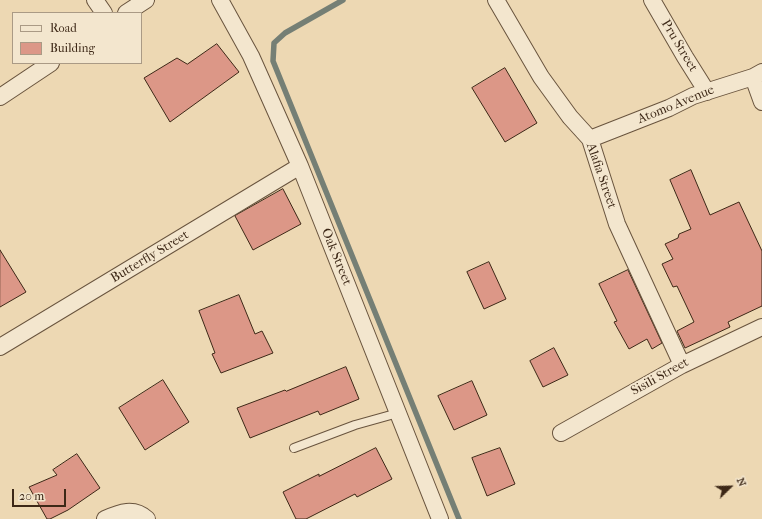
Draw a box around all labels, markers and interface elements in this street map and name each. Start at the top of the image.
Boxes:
legend [12,12,142,64]
street label: Pru Street [657,17,701,75]
text: Road [50,21,77,35]
text: Building [50,41,95,55]
street label: Atomo Avenue [635,82,717,128]
street label: Alafia Street [582,141,620,211]
street label: Oak Street [318,226,354,288]
street label: Butterfly Street [108,228,192,286]
street label: Sisili Street [628,355,692,399]
north arrow [710,467,750,507]
text: N [734,476,749,488]
scale bar [14,481,68,507]
text: 20 m [19,489,44,503]

